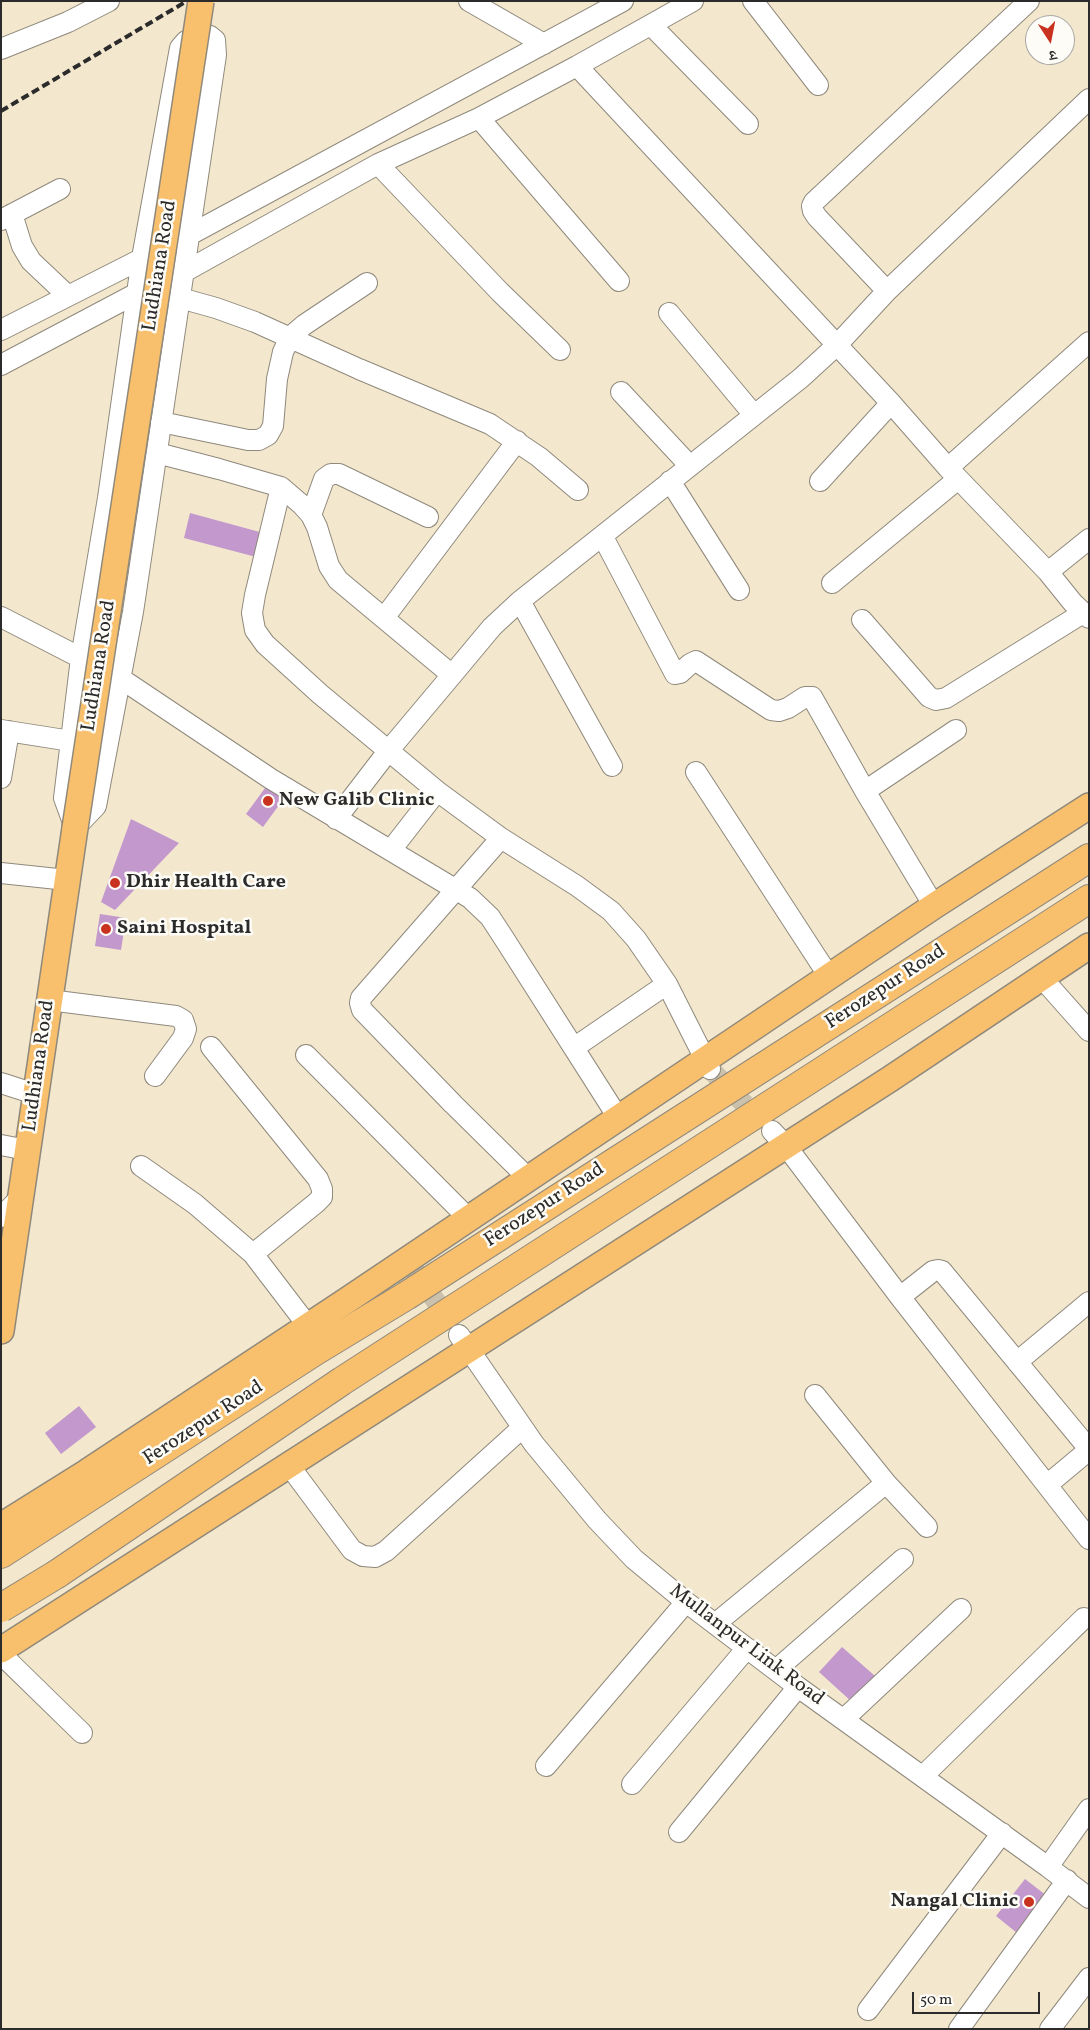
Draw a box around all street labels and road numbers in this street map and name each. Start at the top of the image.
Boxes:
street label: Ludhiana Road [139,199,183,333]
street label: Ludhiana Road [78,599,122,733]
street label: Ferozepur Road [821,940,951,1036]
street label: Ludhiana Road [19,999,61,1133]
street label: Ferozepur Road [480,1158,610,1254]
street label: Ferozepur Road [139,1376,269,1472]
street label: Mullanpur Link Road [664,1580,828,1712]

